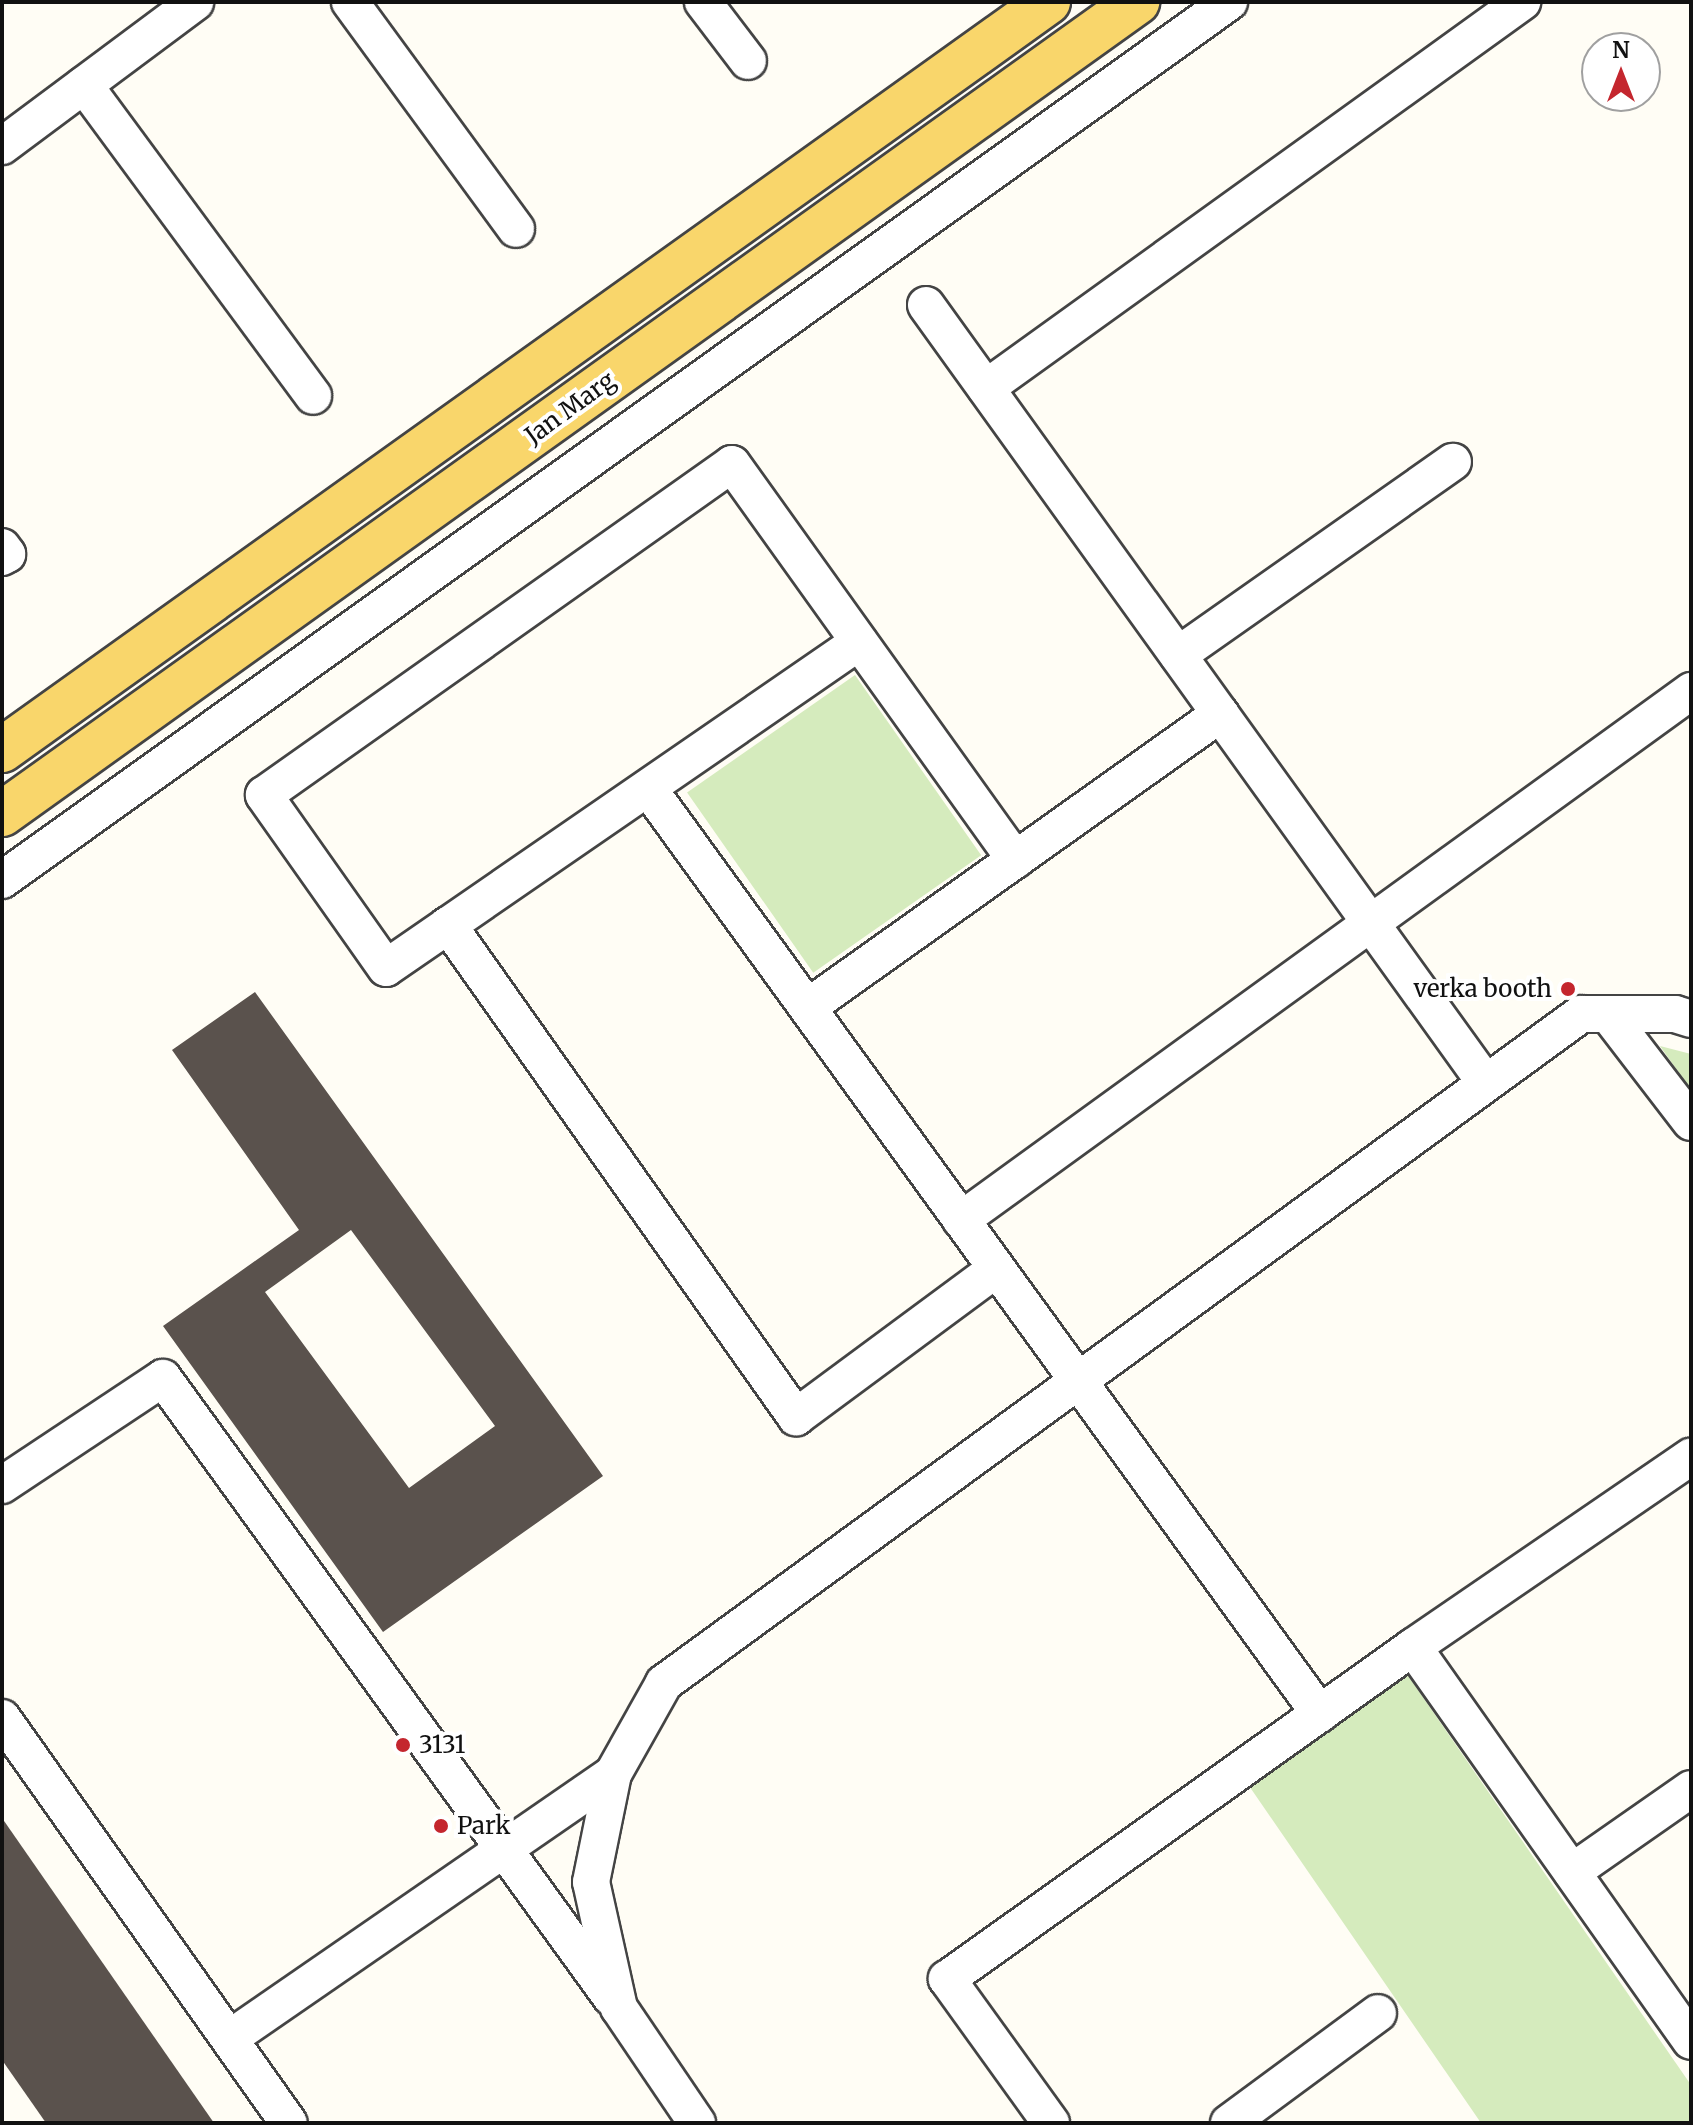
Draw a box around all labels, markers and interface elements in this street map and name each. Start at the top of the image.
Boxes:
north arrow [1581,32,1661,112]
text: N [1612,36,1630,64]
street label: Jan Marg [519,366,621,450]
place label: verka booth [1413,975,1552,1003]
marker: verka booth [1559,980,1577,998]
place label: 3131 [419,1731,465,1759]
marker: 3131 [394,1736,412,1754]
place label: Park [457,1812,510,1840]
marker: Park [432,1817,450,1835]

